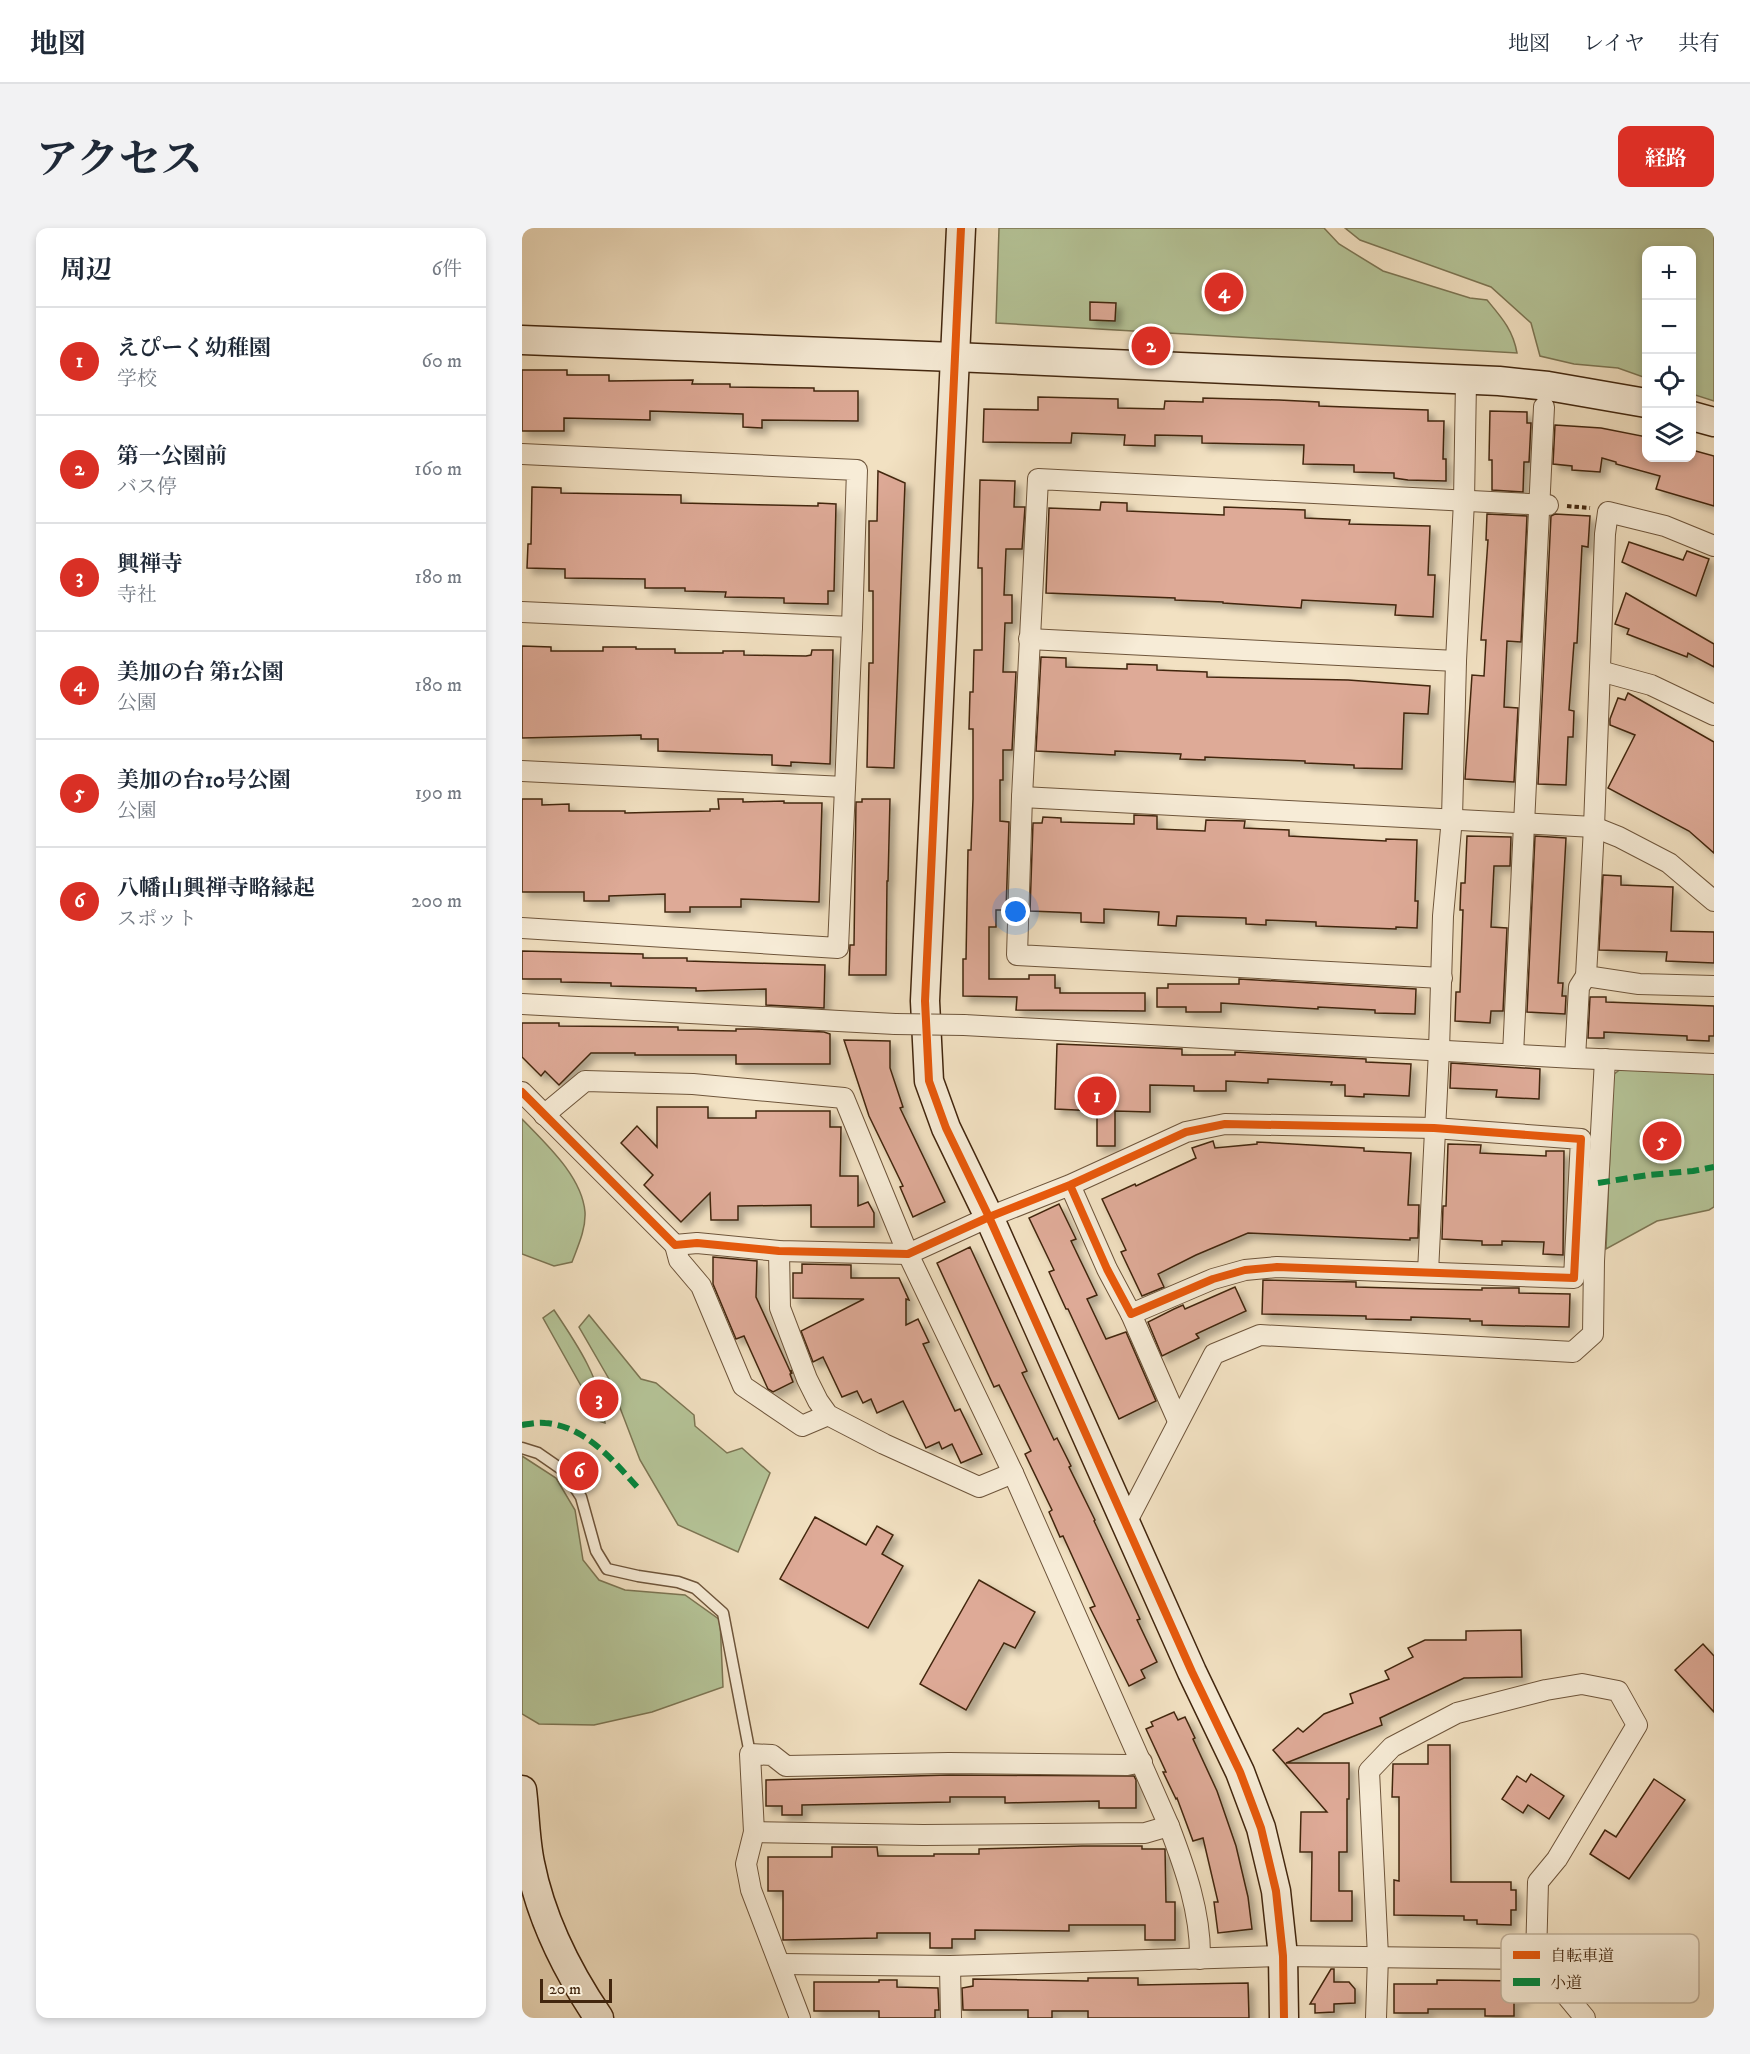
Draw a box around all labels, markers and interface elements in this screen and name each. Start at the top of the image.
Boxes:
text: 地図 [30,27,86,62]
text: 地図 [1508,31,1550,57]
text: レイヤ [1583,31,1645,57]
text: 共有 [1678,31,1720,57]
button: 経路 [1618,126,1714,187]
text: アクセス [36,135,203,187]
map controls [1642,246,1696,462]
button: + [1642,246,1696,300]
text: 周辺 [60,254,112,287]
text: 6件 [432,257,462,282]
pin: 4 [1204,270,1244,314]
button: − [1642,300,1696,354]
pin: 2 [1132,324,1170,368]
text: えぴーく幼稚園 [117,335,271,362]
text: 1 [76,349,83,374]
text: 60 m [422,349,462,374]
button: locate [1642,354,1696,408]
text: 学校 [117,367,157,392]
button: layers [1642,408,1696,462]
text: 第一公園前 [117,443,227,470]
text: 2 [75,457,84,482]
text: 160 m [414,457,462,482]
text: バス停 [117,475,177,500]
text: 興禅寺 [117,551,183,578]
text: 3 [76,565,83,590]
text: 180 m [415,565,462,590]
text: 寺社 [117,583,157,608]
text: 美加の台 第1公園 [117,659,284,686]
text: 4 [74,673,85,698]
text: 180 m [415,673,462,698]
text: 公園 [117,691,157,716]
text: 美加の台10号公園 [117,767,291,794]
text: 5 [75,781,84,806]
text: 190 m [415,781,462,806]
text: 公園 [117,799,157,824]
text: 八幡山興禅寺略縁起 [117,875,315,902]
text: 6 [74,889,85,914]
text: 200 m [411,889,462,914]
your location [1001,897,1030,926]
text: スポット [117,907,197,932]
pin: 1 [1078,1074,1116,1118]
pin: 5 [1642,1118,1682,1164]
pin: 3 [580,1376,619,1422]
pin: 6 [560,1448,598,1494]
legend [1501,1934,1699,2003]
text: 自転車道 [1550,1946,1614,1966]
text: 小道 [1550,1973,1582,1993]
scale bar [540,1976,612,2004]
text: 20 m [549,1979,581,1999]

